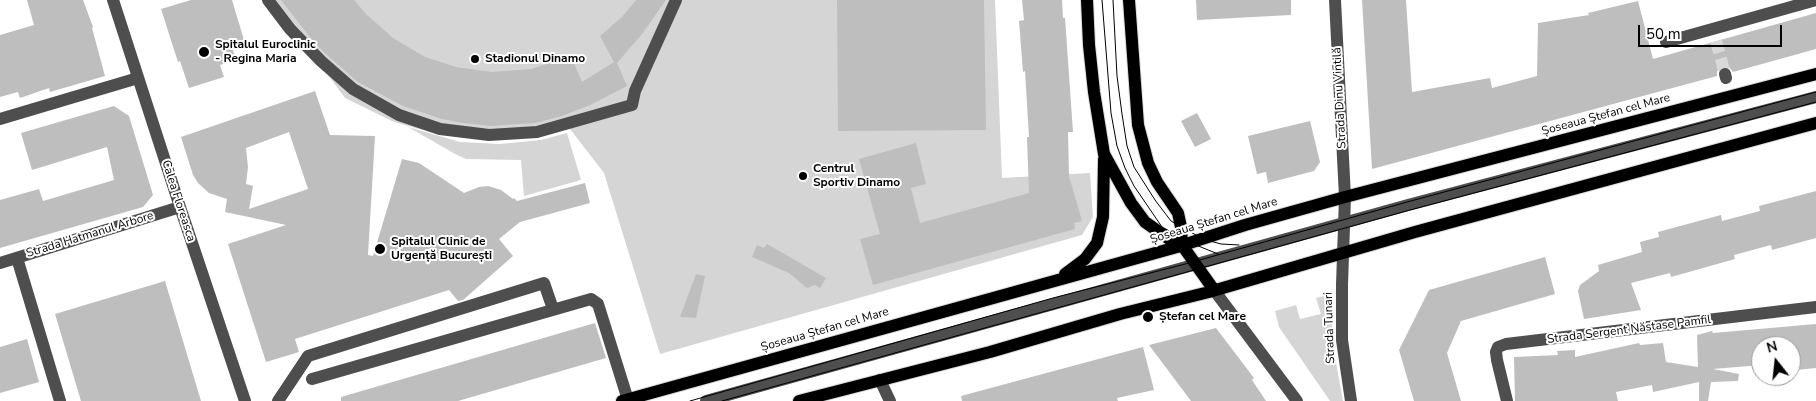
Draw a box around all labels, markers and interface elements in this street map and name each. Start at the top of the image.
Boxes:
scale bar [1641,15,1785,47]
text: 50 m [1646,24,1681,44]
place label: Spitalul Euroclinic - Regina Maria [215,38,316,66]
marker: Spitalul Euroclinic - Regina Maria [197,45,211,59]
street label: Strada Dinu Vintilă [1330,47,1350,149]
place label: Stadionul Dinamo [485,52,585,66]
marker: Stadionul Dinamo [469,53,481,65]
street label: Șoseaua Ștefan cel Mare [1540,91,1672,139]
street label: Calea Floreasca [158,158,198,244]
place label: Centrul Sportiv Dinamo [813,162,900,190]
marker: Centrul Sportiv Dinamo [797,170,809,182]
street label: Șoseaua Ștefan cel Mare [1149,195,1279,247]
street label: Strada Hatmanul Arbore [25,209,155,261]
place label: Spitalul Clinic de Urgență București [391,235,492,263]
marker: Spitalul Clinic de Urgență București [373,242,387,256]
street label: Strada Tunari [1322,292,1338,364]
street label: Șoseaua Ștefan cel Mare [759,305,891,355]
marker: Ștefan cel Mare [1141,310,1155,324]
place label: Ștefan cel Mare [1159,310,1246,324]
street label: Strada Sergent Năstase Pamfil [1546,313,1712,347]
north arrow [1751,336,1801,386]
text: N [1764,336,1780,358]

